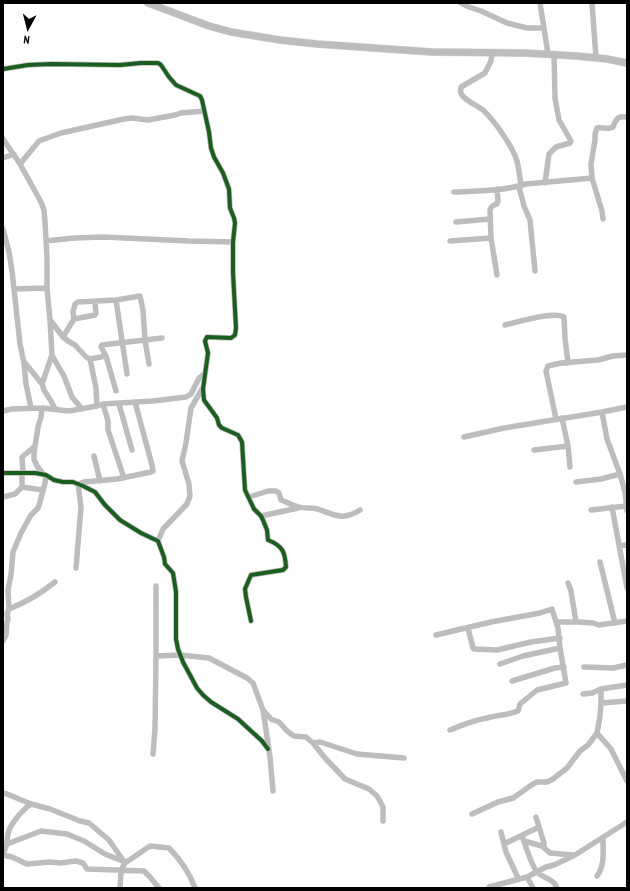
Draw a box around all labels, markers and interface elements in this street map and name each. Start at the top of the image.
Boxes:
north arrow [8,8,48,48]
text: N [23,33,30,47]

